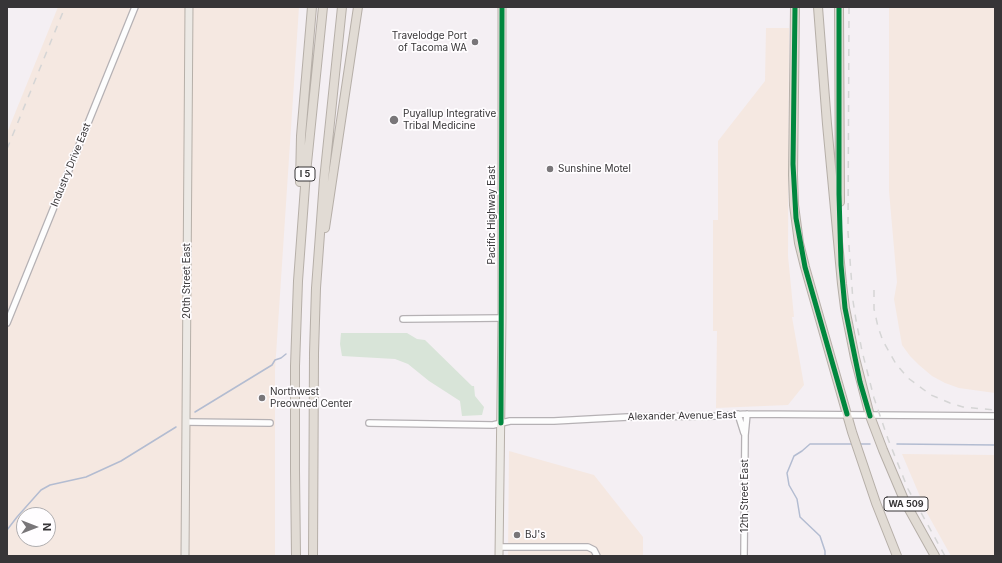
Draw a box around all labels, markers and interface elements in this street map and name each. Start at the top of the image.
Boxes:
place label: Travelodge Port of Tacoma WA [392,30,467,54]
marker: Travelodge Port of Tacoma WA [470,37,480,47]
place label: Puyallup Integrative Tribal Medicine [403,108,496,132]
marker: Puyallup Integrative Tribal Medicine [388,114,400,126]
street label: Industry Drive East [49,121,93,209]
place label: Sunshine Motel [558,163,631,175]
marker: Sunshine Motel [545,164,555,174]
street label: Pacific Highway East [486,166,498,264]
road number: I 5 [295,167,315,181]
street label: 20th Street East [181,243,193,319]
place label: Northwest Preowned Center [270,386,352,410]
marker: Northwest Preowned Center [257,393,267,403]
street label: Alexander Avenue East [628,409,736,423]
street label: 12th Street East [739,459,751,533]
road number: WA 509 [884,497,928,511]
north arrow [16,507,56,547]
text: N [40,523,54,531]
place label: BJ's [525,529,546,541]
marker: BJ's [512,530,522,540]

